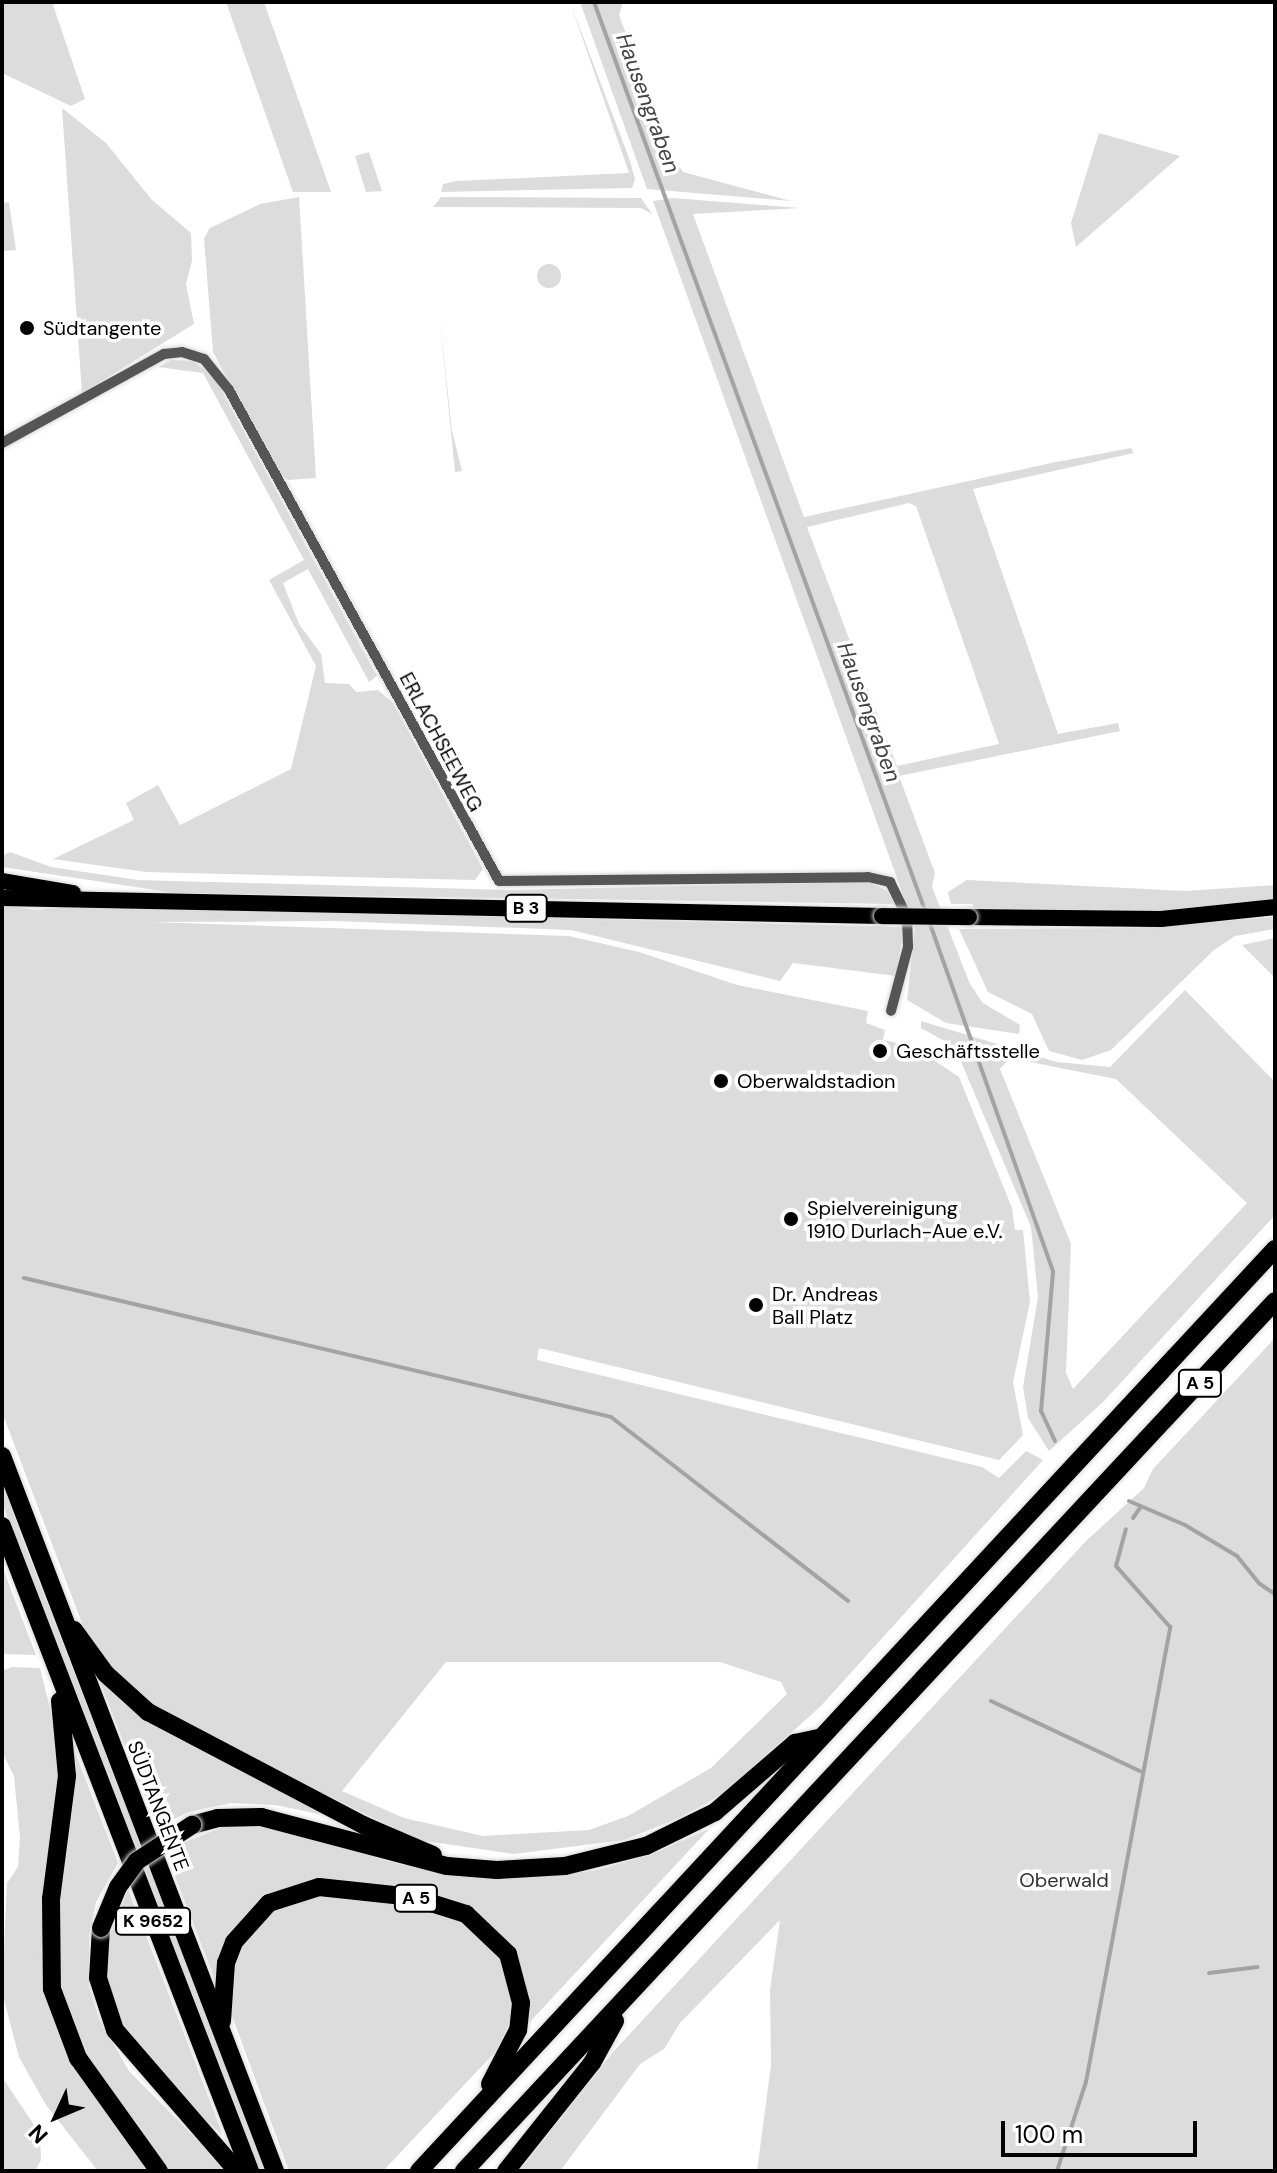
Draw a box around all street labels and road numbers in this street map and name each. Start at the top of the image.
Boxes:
street label: ERLACHSEEWEG [394,668,488,816]
road number: B 3 [504,894,548,922]
road number: A 5 [1176,1369,1224,1397]
street label: SÜDTANGENTE [122,1738,194,1874]
road number: A 5 [392,1884,440,1912]
road number: K 9652 [115,1907,191,1935]

